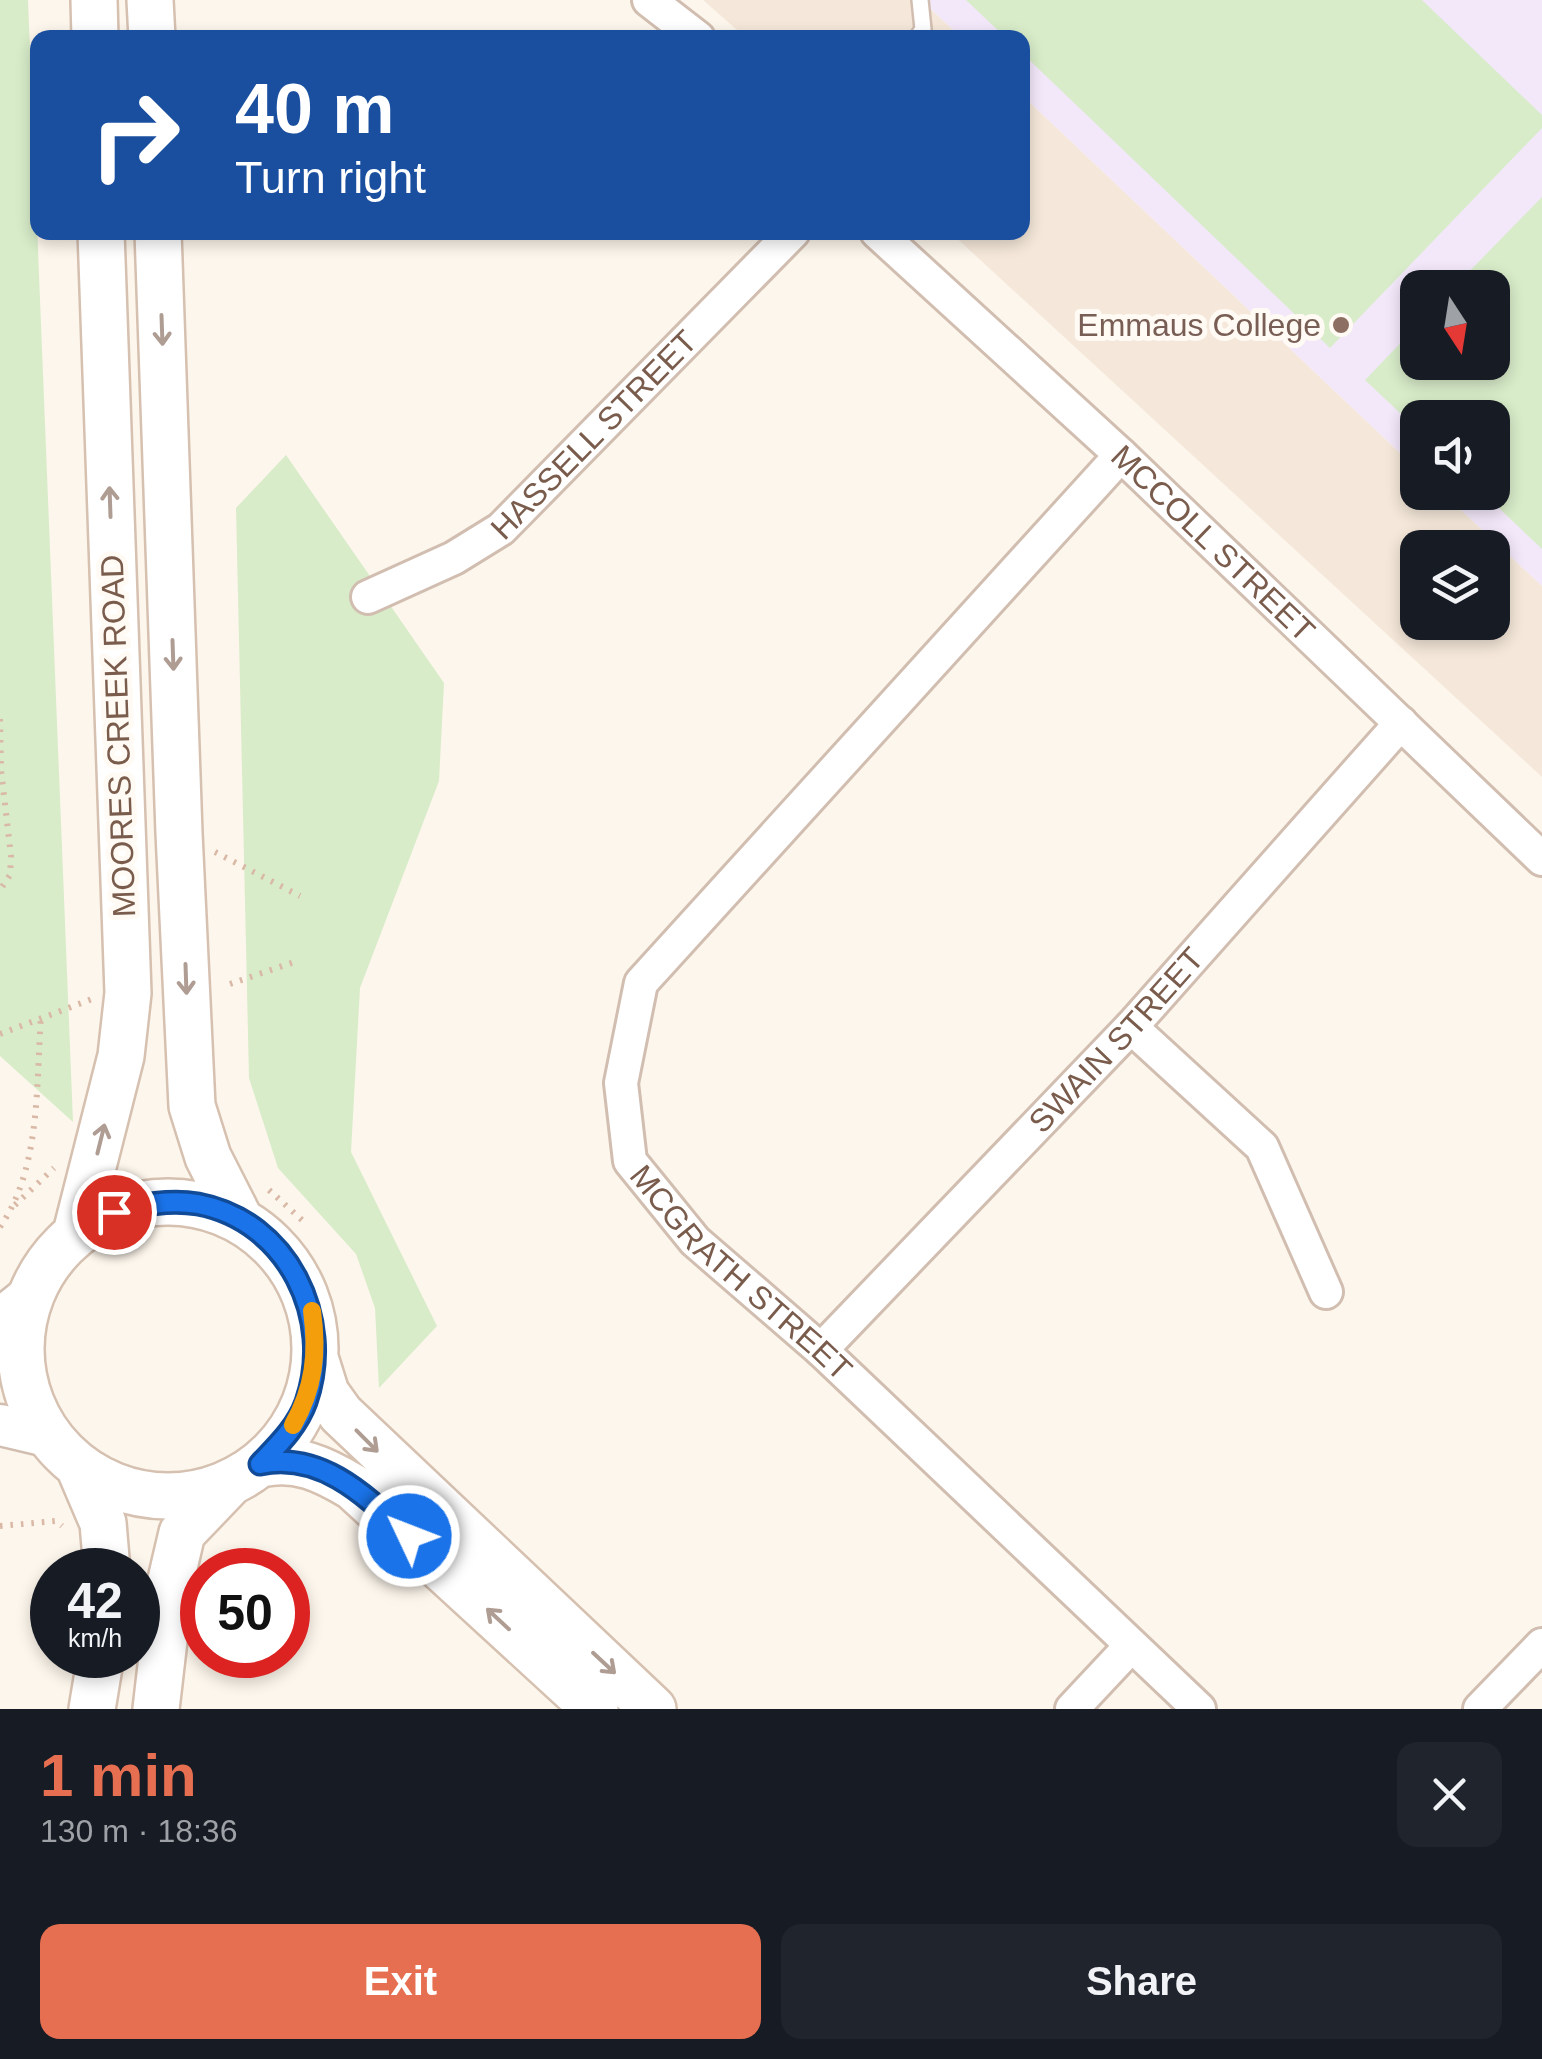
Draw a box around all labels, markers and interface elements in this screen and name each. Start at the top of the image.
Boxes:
icon: right [70,70,200,200]
text: 40 m [235,70,395,148]
text: Turn right [235,152,426,203]
north arrow [1400,270,1510,380]
map controls [1400,270,1510,640]
place label: Emmaus College [1077,307,1321,343]
one-way arrow [152,313,171,345]
marker: Emmaus College [1330,314,1352,336]
street label: HASSELL STREET [483,323,704,546]
button: sound [1400,400,1510,510]
street label: MCCOLL STREET [1104,438,1322,649]
one-way arrow [101,487,120,519]
button: layers [1400,530,1510,640]
street label: MOORES CREEK ROAD [94,554,142,918]
one-way arrow [164,638,183,670]
street label: SWAIN STREET [1022,940,1211,1140]
one-way arrow [177,963,196,995]
one-way arrow [92,1124,111,1155]
street label: MCGRATH STREET [623,1158,859,1388]
pin [72,1170,157,1255]
icon: arrive [87,1185,142,1240]
one-way arrow [355,1429,379,1453]
position arrow [357,1484,461,1588]
speed limit sign: 50 [180,1548,310,1678]
text: 42 [67,1573,123,1629]
one-way arrow [486,1608,511,1631]
text: km/h [68,1624,122,1652]
one-way arrow [591,1652,616,1675]
text: 1 min [40,1742,197,1809]
button: close [1397,1742,1502,1847]
text: 130 m · 18:36 [40,1813,237,1849]
button: Exit [40,1924,761,2039]
button: Share [781,1924,1502,2039]

